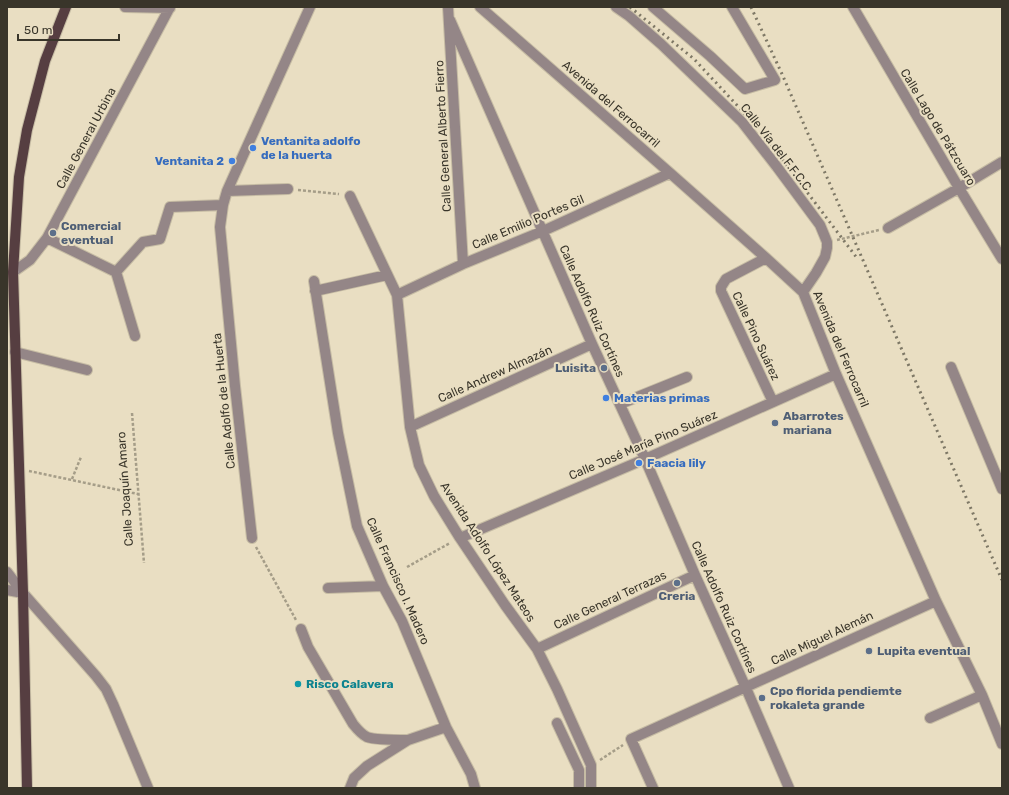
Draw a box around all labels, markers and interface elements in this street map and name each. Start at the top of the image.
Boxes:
scale bar [18,16,119,42]
text: 50 m [24,23,52,37]
street label: Avenida del Ferrocarril [559,58,663,150]
street label: Calle General Alberto Fierro [432,60,454,212]
street label: Calle Lago de Pátzcuaro [898,66,979,188]
street label: Calle General Urbina [53,85,119,191]
street label: Calle Vía del F.F.C.C [738,101,814,193]
place label: Ventanita adolfo de la huerta [261,134,361,162]
marker: Ventanita adolfo de la huerta [248,143,258,153]
place label: Ventanita 2 [155,154,224,168]
marker: Ventanita 2 [227,156,237,166]
street label: Calle Emilio Portes Gil [470,192,586,252]
place label: Comercial eventual [61,219,121,247]
marker: Comercial eventual [48,228,58,238]
street label: Calle Adolfo Ruiz Cortínes [556,243,628,379]
street label: Calle Pino Suárez [729,289,783,383]
street label: Avenida del Ferrocarril [810,289,872,409]
street label: Calle Adolfo de la Huerta [210,332,238,470]
street label: Calle Andrew Almazán [436,342,554,406]
place label: Luisita [555,361,596,375]
marker: Luisita [599,363,609,373]
place label: Materias primas [614,391,710,405]
marker: Materias primas [601,393,611,403]
street label: Calle José María Pino Suárez [567,407,719,483]
place label: Abarrotes mariana [783,409,844,437]
marker: Abarrotes mariana [770,418,780,428]
street label: Calle Joaquín Amaro [114,431,136,547]
place label: Faacia lily [647,456,706,470]
marker: Faacia lily [634,458,644,468]
street label: Avenida Adolfo López Mateos [438,480,538,624]
street label: Calle Francisco I. Madero [364,515,432,647]
street label: Calle Adolfo Ruiz Cortínes [688,539,760,675]
street label: Calle General Terrazas [551,568,669,632]
marker: Creria [672,578,682,588]
place label: Creria [659,589,695,603]
street label: Calle Miguel Alemán [769,608,875,668]
place label: Lupita eventual [877,644,970,658]
marker: Lupita eventual [864,646,874,656]
place label: Risco Calavera [306,677,394,691]
marker: Risco Calavera [293,679,303,689]
place label: Cpo florida pendiemte rokaleta grande [770,684,902,712]
marker: Cpo florida pendiemte rokaleta grande [757,693,767,703]

